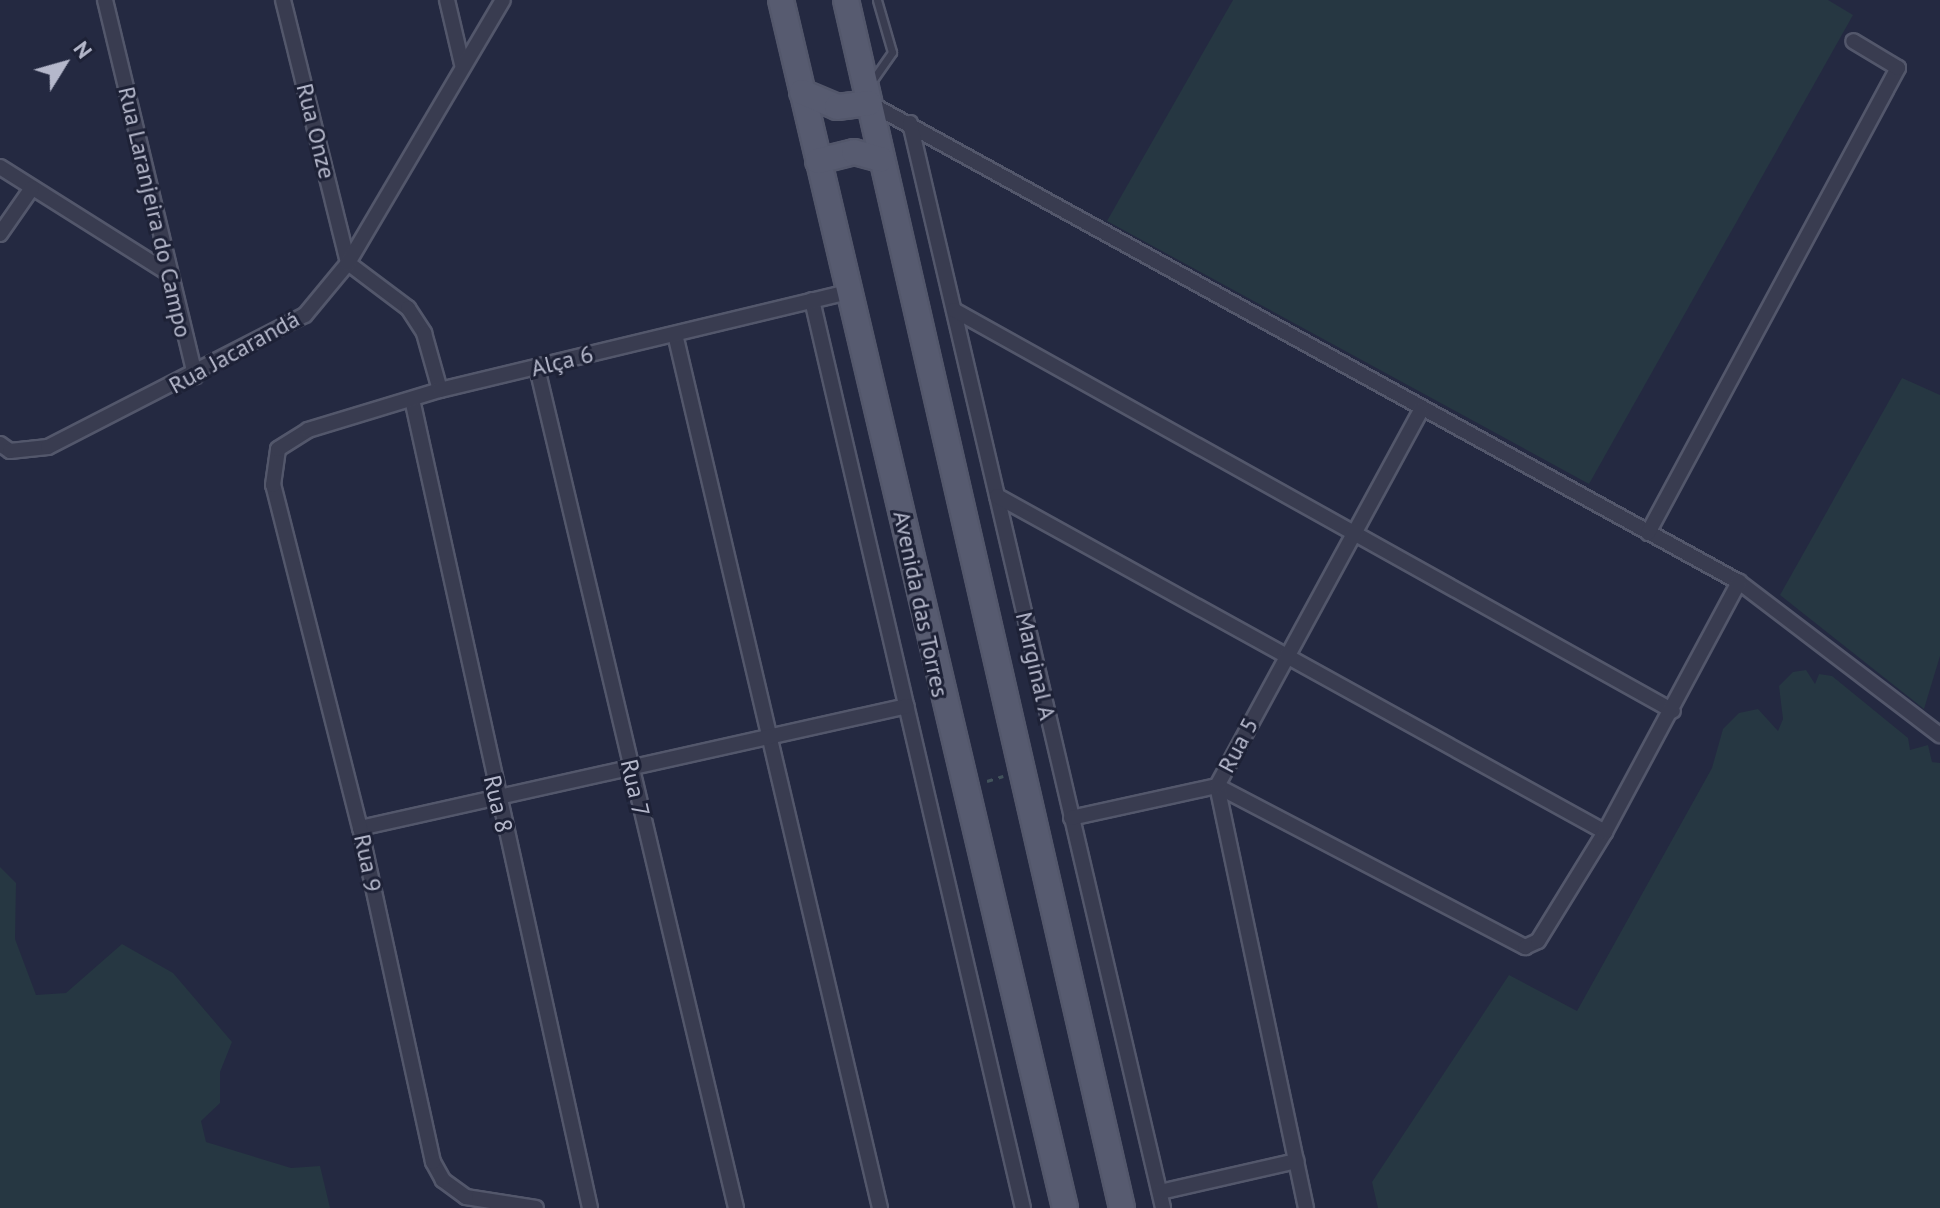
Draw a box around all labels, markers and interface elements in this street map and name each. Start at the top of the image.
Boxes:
north arrow [24,24,104,104]
text: N [68,35,99,64]
street label: Rua Onze [290,80,342,182]
street label: Rua Laranjeira do Campo [112,84,198,340]
street label: Rua Jacarandá [164,304,304,400]
street label: Alça 6 [528,339,596,383]
street label: Avenida das Torres [887,508,955,700]
street label: Marginal A [1010,609,1062,723]
street label: Rua 5 [1212,712,1264,778]
street label: Rua 7 [614,756,656,820]
street label: Rua 8 [477,772,519,836]
street label: Rua 9 [348,831,388,895]

